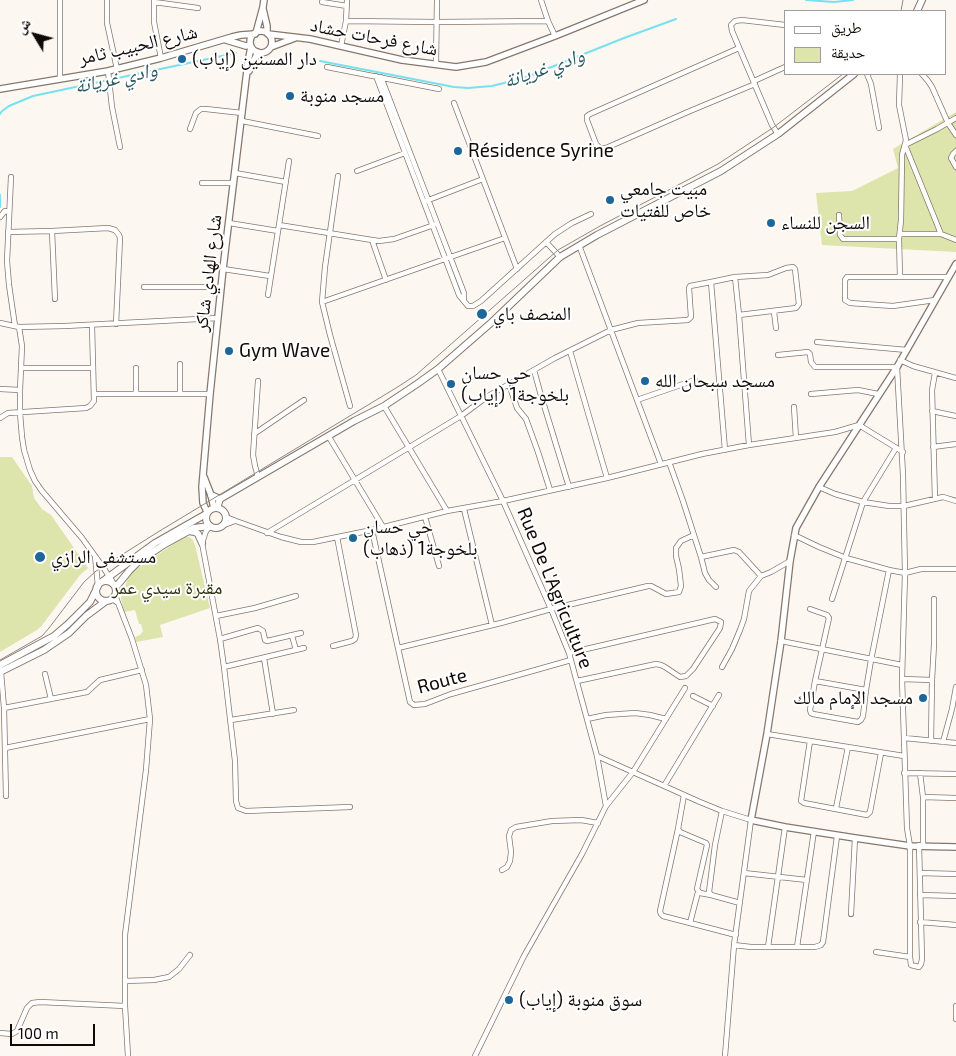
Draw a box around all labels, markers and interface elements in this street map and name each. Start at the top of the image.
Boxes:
north arrow [10,10,60,60]
legend [784,10,946,75]
street label: شارع فرحات حشاد [308,13,440,61]
text: ش [11,15,34,37]
text: طريق [831,18,862,36]
street label: شارع الحبيب ثامر [76,20,200,70]
water label: وادي غريانة [500,43,588,93]
text: حديقة [831,43,865,61]
place label: دار المسنين (إياب) [192,48,317,70]
marker: دار المسنين (إياب) [176,53,188,65]
water label: وادي غريانة [72,58,160,98]
place label: مسجد منوبة [300,85,384,107]
marker: مسجد منوبة [284,90,296,102]
place label: Résidence Syrine [468,140,614,162]
marker: Résidence Syrine [452,145,464,157]
place label: مبيت جامعي خاص للفتيات [620,178,711,222]
marker: مبيت جامعي خاص للفتيات [604,194,616,206]
place label: السجن للنساء [781,212,870,234]
street label: شارع الهادي شاكر [190,213,226,333]
marker: السجن للنساء [765,217,777,229]
place label: المنصف باي [493,303,571,325]
marker: المنصف باي [475,307,489,321]
place label: Gym Wave [239,340,330,362]
marker: Gym Wave [223,345,235,357]
place label: حي حسان بلخوجة1 (إياب) [461,362,569,406]
place label: مسجد سبحان الله [655,370,775,392]
marker: مسجد سبحان الله [639,375,651,387]
marker: حي حسان بلخوجة1 (إياب) [445,378,457,390]
street label: Rue De L'Agriculture [512,504,598,672]
place label: حي حسان بلخوجة1 (ذهاب) [363,516,478,560]
marker: حي حسان بلخوجة1 (ذهاب) [347,532,359,544]
place label: مستشفى الرازي [51,546,156,568]
marker: مستشفى الرازي [33,550,47,564]
park label: مقبرة سيدي عمر [112,577,222,599]
street label: Route [415,663,469,699]
place label: مسجد الإمام مالك [793,687,913,709]
marker: مسجد الإمام مالك [917,692,929,704]
place label: سوق منوبة (إياب) [519,989,642,1011]
marker: سوق منوبة (إياب) [503,994,515,1006]
scale bar [12,1014,98,1046]
text: 100 m [18,1024,59,1042]

